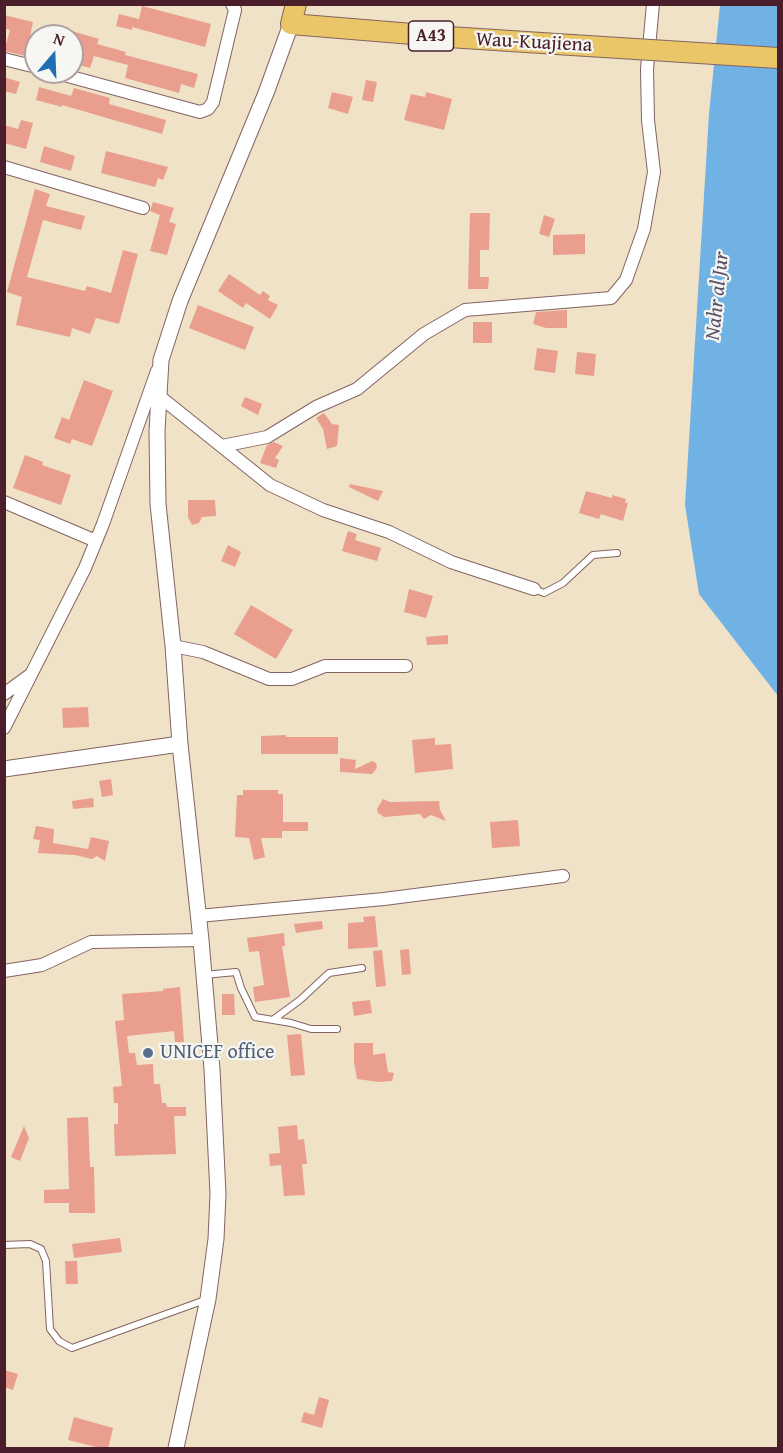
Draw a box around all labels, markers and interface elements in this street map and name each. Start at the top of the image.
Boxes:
road number: A43 [408,21,454,51]
north arrow [24,24,84,84]
text: N [50,26,68,52]
street label: Wau-Kuajiena [475,28,593,58]
water label: Nahr al Jur [701,251,735,341]
place label: UNICEF office [160,1041,274,1065]
marker: UNICEF office [141,1046,155,1060]

